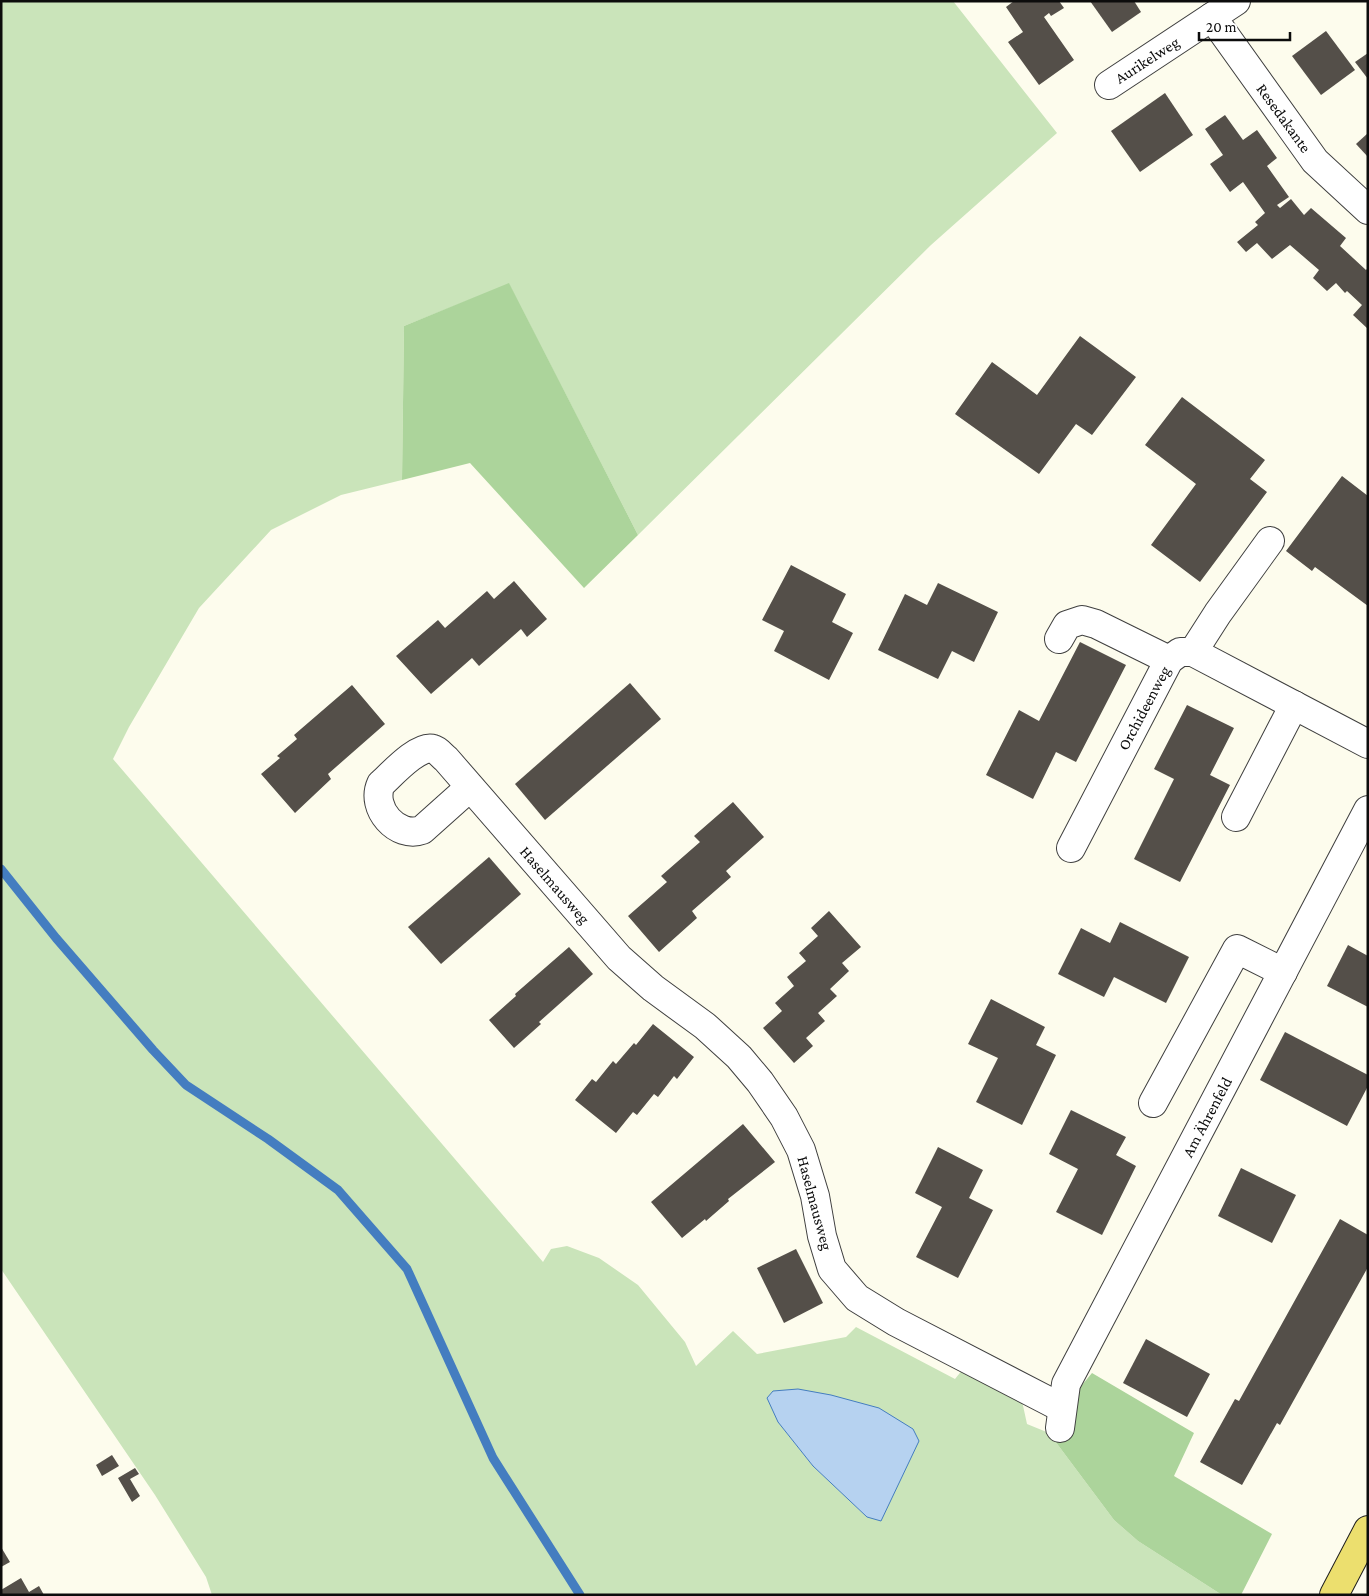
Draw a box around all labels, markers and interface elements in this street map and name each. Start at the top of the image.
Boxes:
scale bar [1199,10,1290,42]
text: 20 m [1206,19,1237,35]
street label: Aurikelweg [1112,33,1183,88]
street label: Resedakante [1253,80,1315,156]
street label: Orchideenweg [1115,663,1174,753]
street label: Haselmausweg [516,843,593,928]
street label: Am Ährenfeld [1179,1074,1235,1160]
street label: Haselmausweg [793,1154,836,1252]

